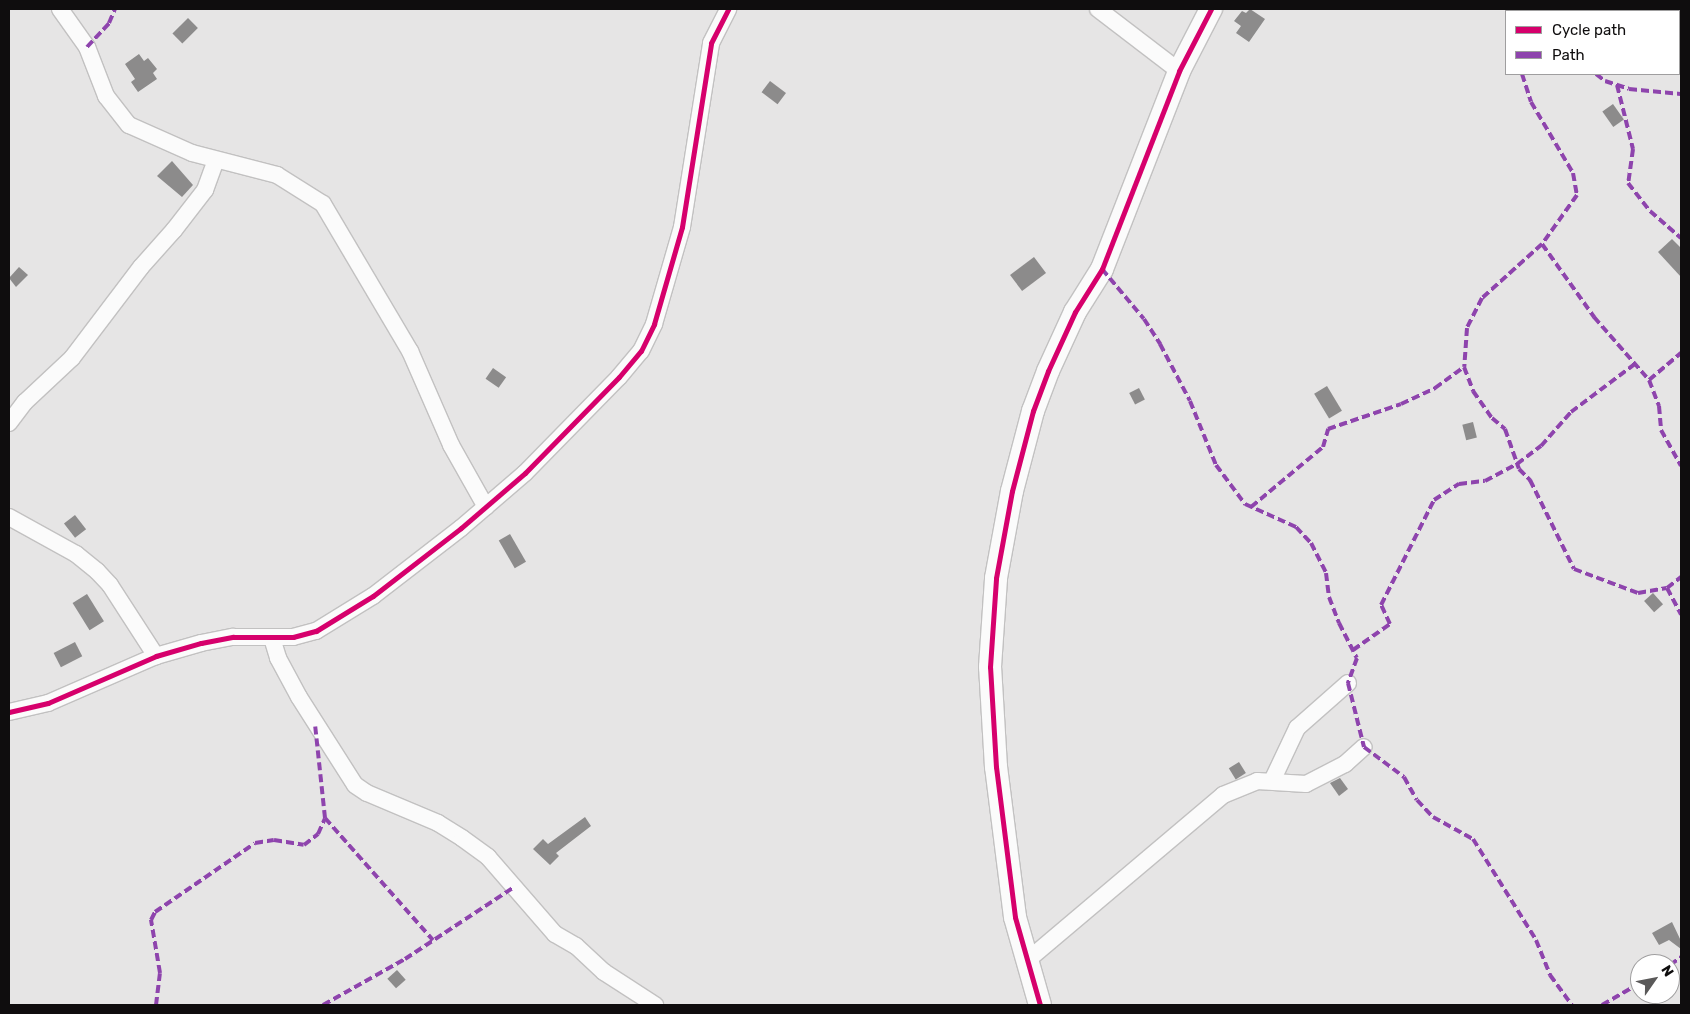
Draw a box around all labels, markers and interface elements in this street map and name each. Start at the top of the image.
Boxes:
legend [1505,10,1680,75]
text: Cycle path [1552,21,1626,39]
text: Path [1552,46,1585,64]
north arrow [1630,954,1680,1004]
text: N [1657,962,1677,980]

